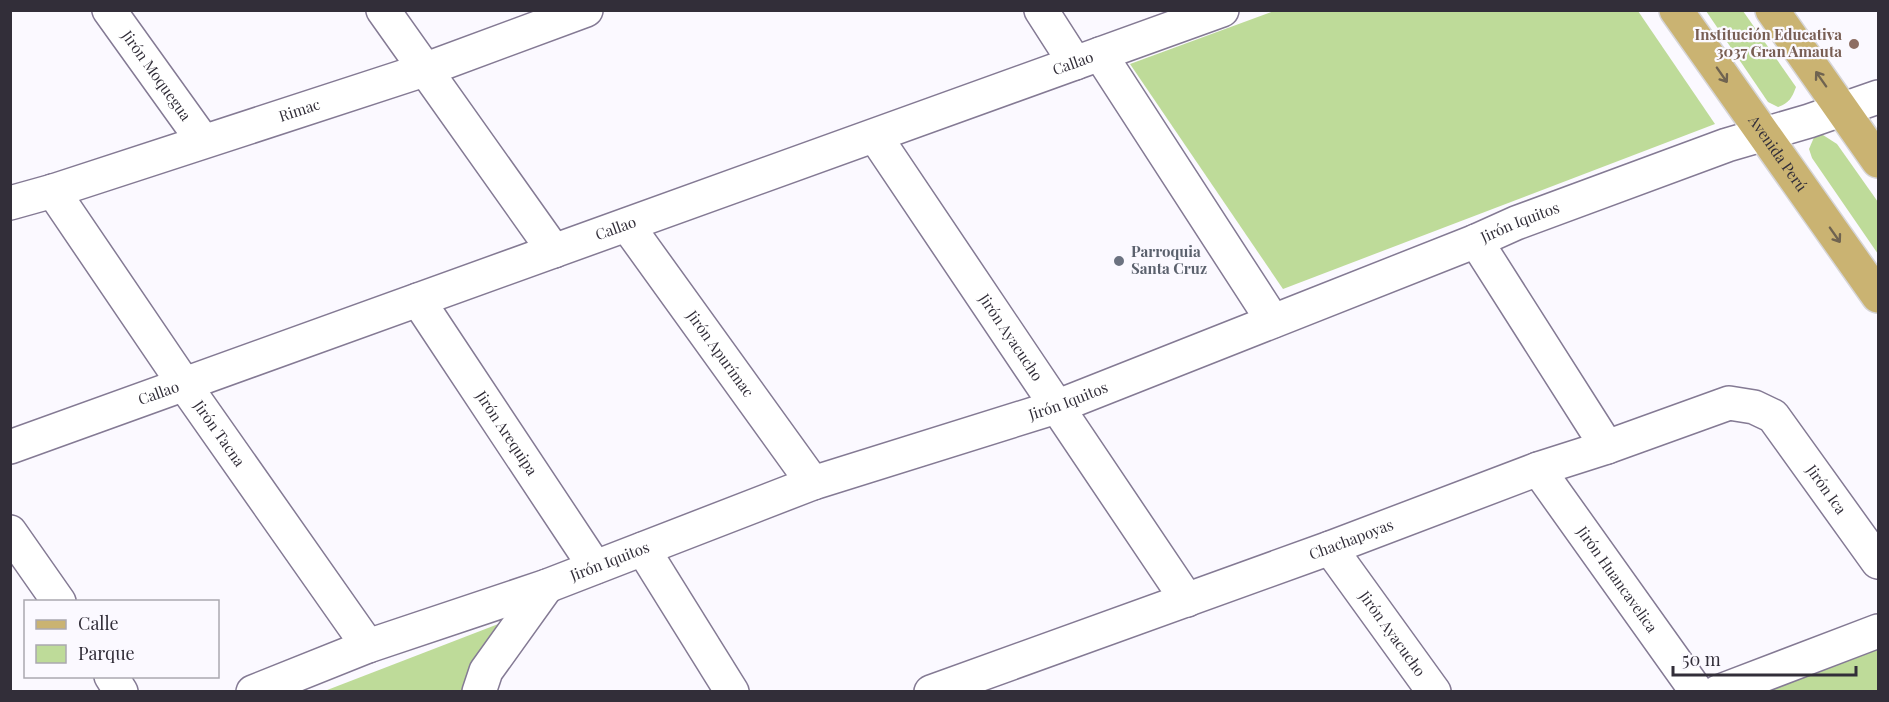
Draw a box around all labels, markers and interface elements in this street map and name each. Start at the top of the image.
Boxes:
place label: Institución Educativa 3037 Gran Amauta [1695,24,1842,61]
street label: Jirón Moquegua [117,25,197,125]
marker: Institución Educativa 3037 Gran Amauta [1847,37,1861,51]
street label: Callao [1049,46,1096,79]
one-way arrow [1716,67,1728,83]
one-way arrow [1815,72,1827,88]
street label: Rimac [276,94,322,126]
street label: Avenida Perú [1744,110,1812,196]
street label: Jirón Iquitos [1476,197,1562,247]
street label: Callao [592,211,639,244]
one-way arrow [1829,226,1841,242]
place label: Parroquia Santa Cruz [1131,241,1207,278]
marker: Parroquia Santa Cruz [1112,254,1126,268]
street label: Jirón Ayacucho [974,289,1048,385]
street label: Jirón Apurímac [682,305,759,401]
street label: Callao [135,376,182,409]
street label: Jirón Iquitos [1025,377,1111,424]
street label: Jirón Arequipa [471,386,543,479]
street label: Jirón Tacna [189,395,250,471]
street label: Jirón Ica [1802,460,1852,518]
street label: Chachapoyas [1306,514,1396,564]
street label: Jirón Huancavelica [1572,521,1663,637]
street label: Jirón Iquitos [566,536,652,585]
street label: Jirón Ayacucho [1355,586,1431,680]
legend [24,600,219,678]
text: Calle [78,611,119,635]
scale bar [1673,639,1856,677]
text: Parque [78,641,135,665]
text: 50 m [1682,647,1721,671]

